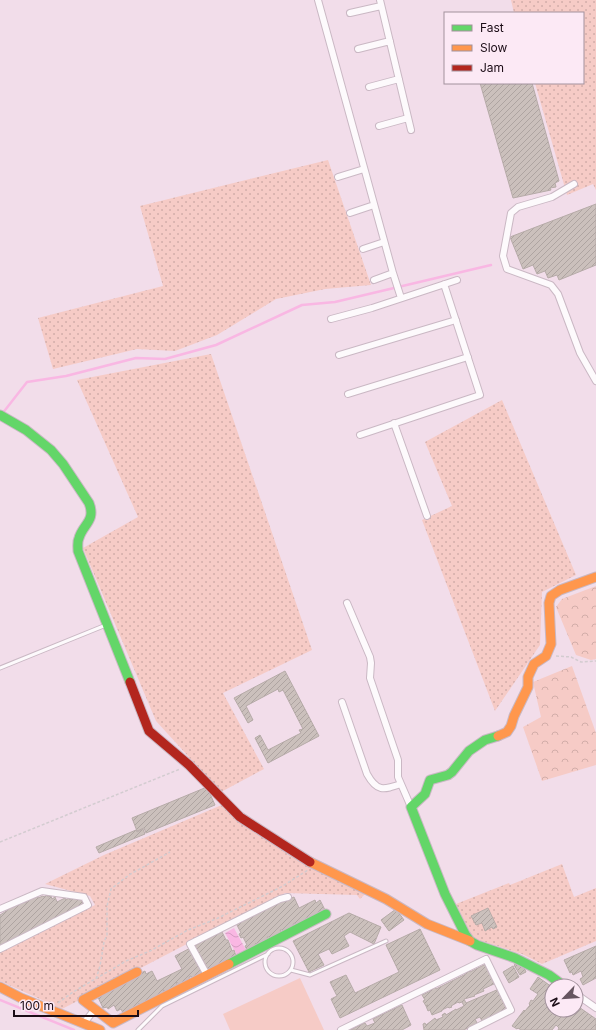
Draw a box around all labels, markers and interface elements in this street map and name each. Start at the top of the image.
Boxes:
legend [444,12,584,84]
text: Fast [480,20,504,35]
text: Slow [480,40,508,55]
text: Jam [480,60,504,75]
north arrow [544,978,584,1018]
scale bar [14,992,138,1018]
text: N [547,995,563,1009]
text: 100 m [20,998,54,1013]

